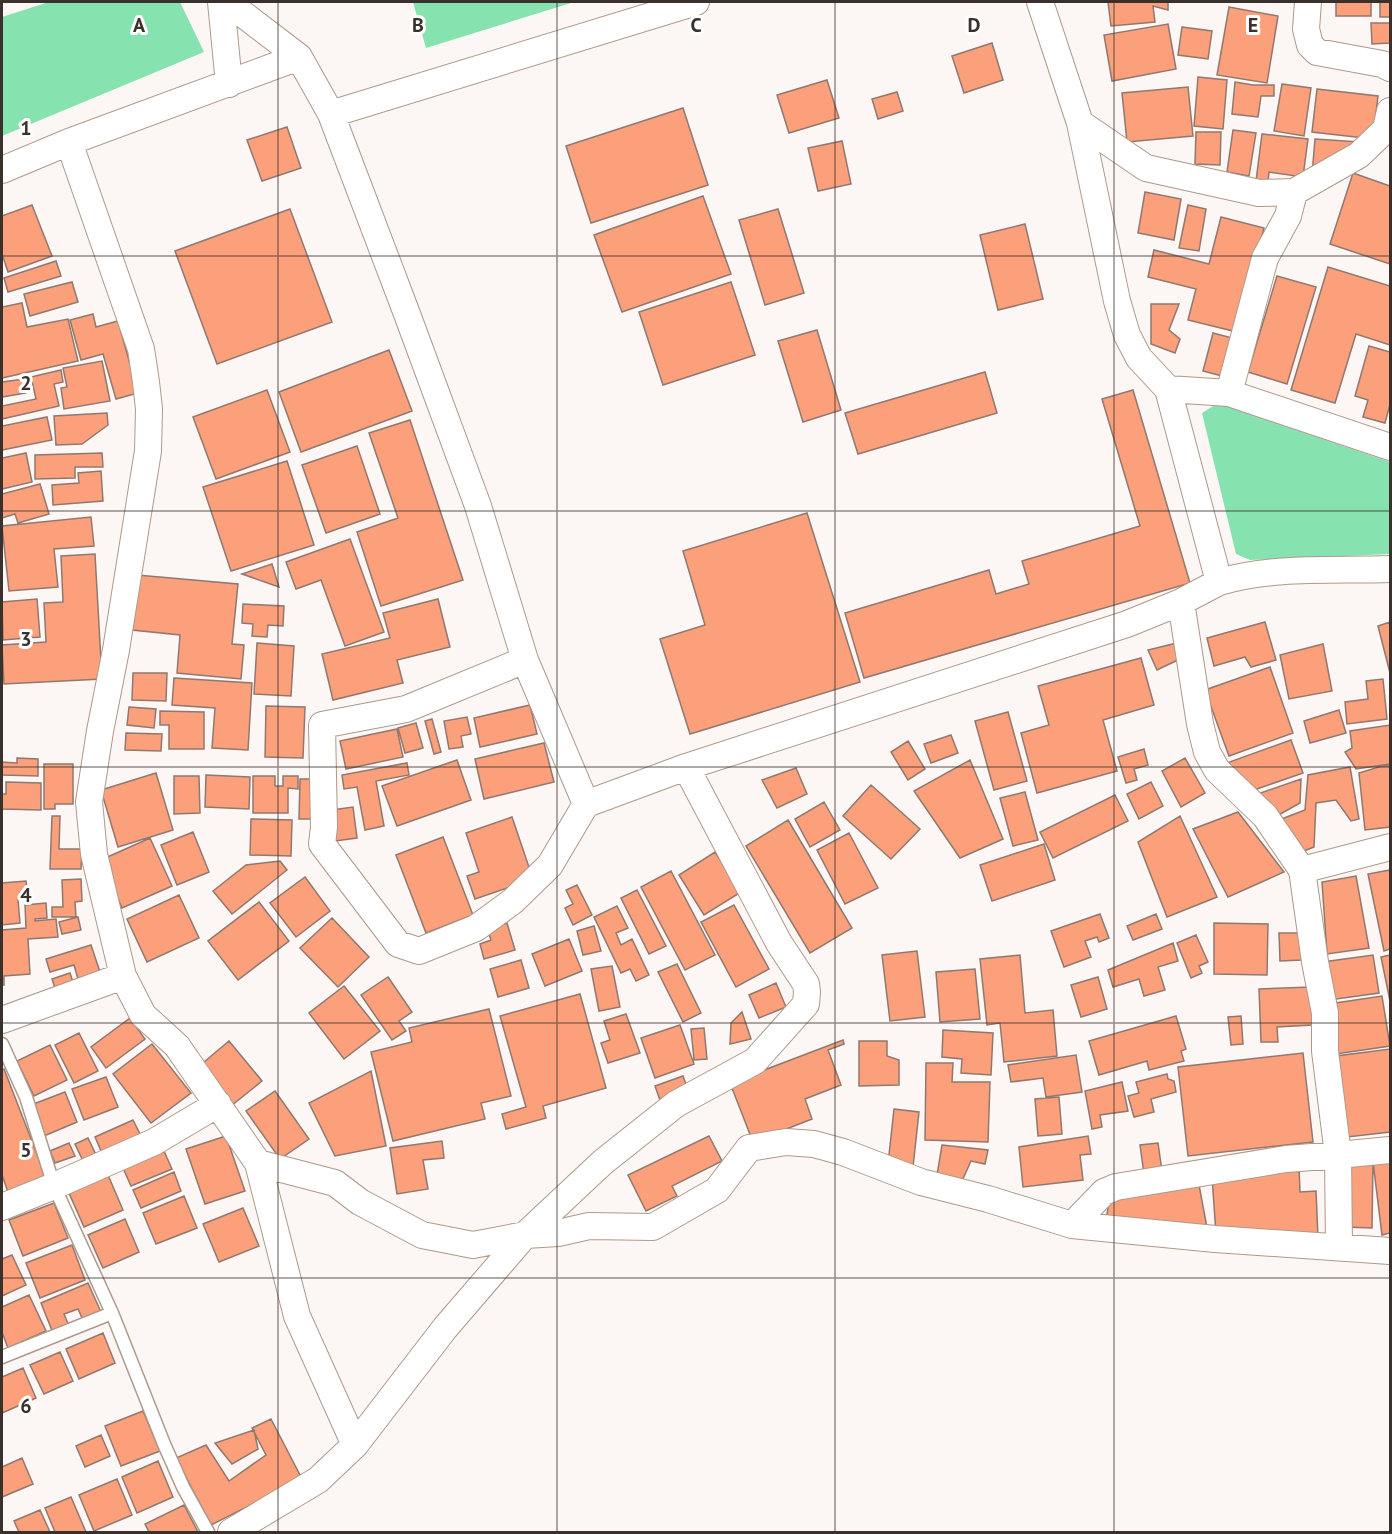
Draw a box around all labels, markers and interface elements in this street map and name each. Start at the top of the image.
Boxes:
text: A [133,12,146,38]
text: B [412,12,424,38]
text: C [690,12,702,38]
text: D [968,12,981,38]
text: E [1248,12,1258,38]
text: 1 [20,115,32,141]
text: 2 [20,370,32,396]
text: 3 [20,626,32,652]
text: 4 [20,882,32,908]
text: 5 [20,1137,32,1163]
text: 6 [20,1393,32,1419]

